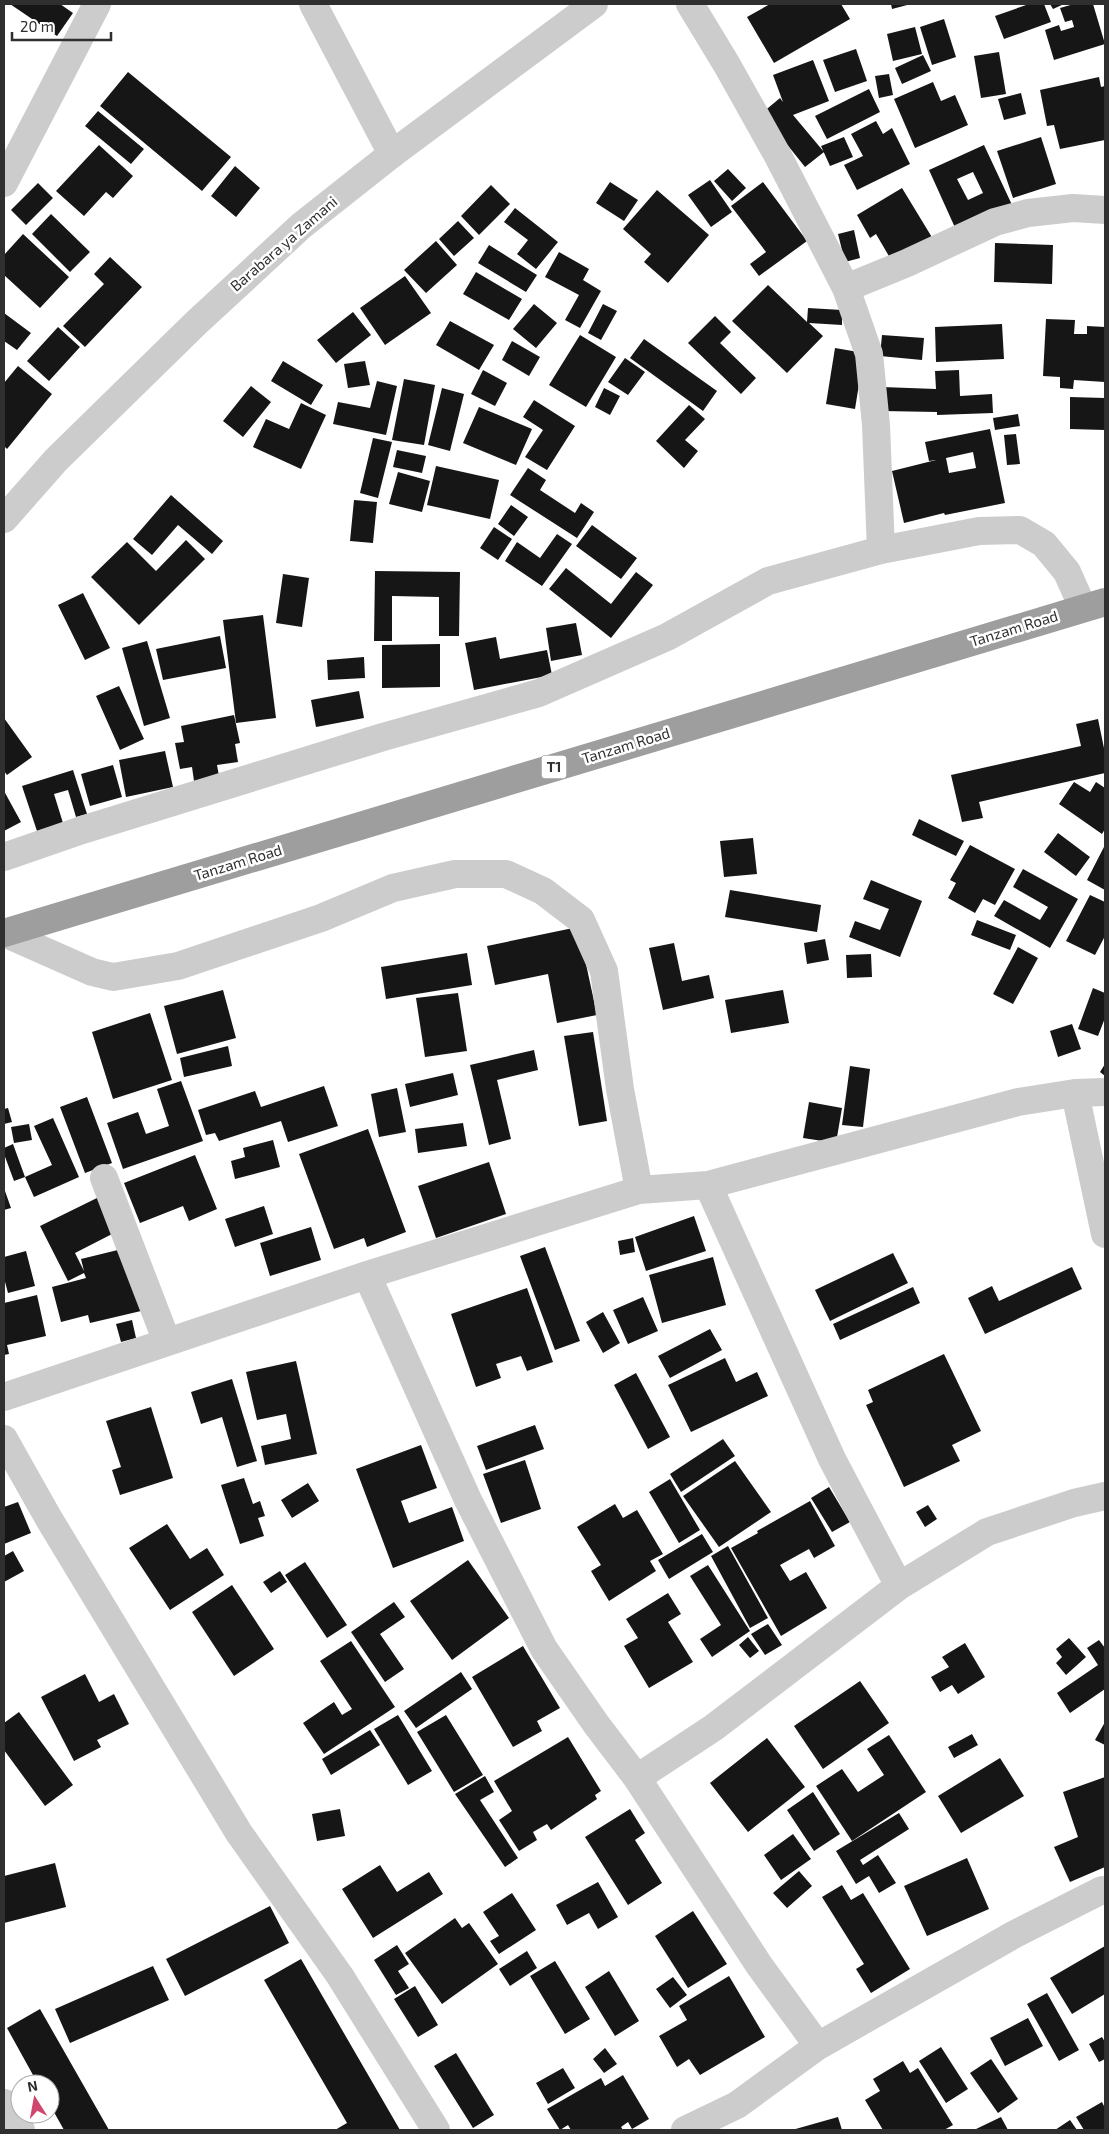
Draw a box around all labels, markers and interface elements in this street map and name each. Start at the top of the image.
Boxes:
scale bar [12,10,111,42]
text: 20 m [20,17,54,35]
street label: Barabara ya Zamani [226,192,340,295]
street label: Tanzam Road [967,606,1060,650]
street label: Tanzam Road [579,723,672,767]
road number: T1 [542,756,566,779]
street label: Tanzam Road [191,840,284,884]
north arrow [10,2074,60,2124]
text: N [26,2076,39,2095]

